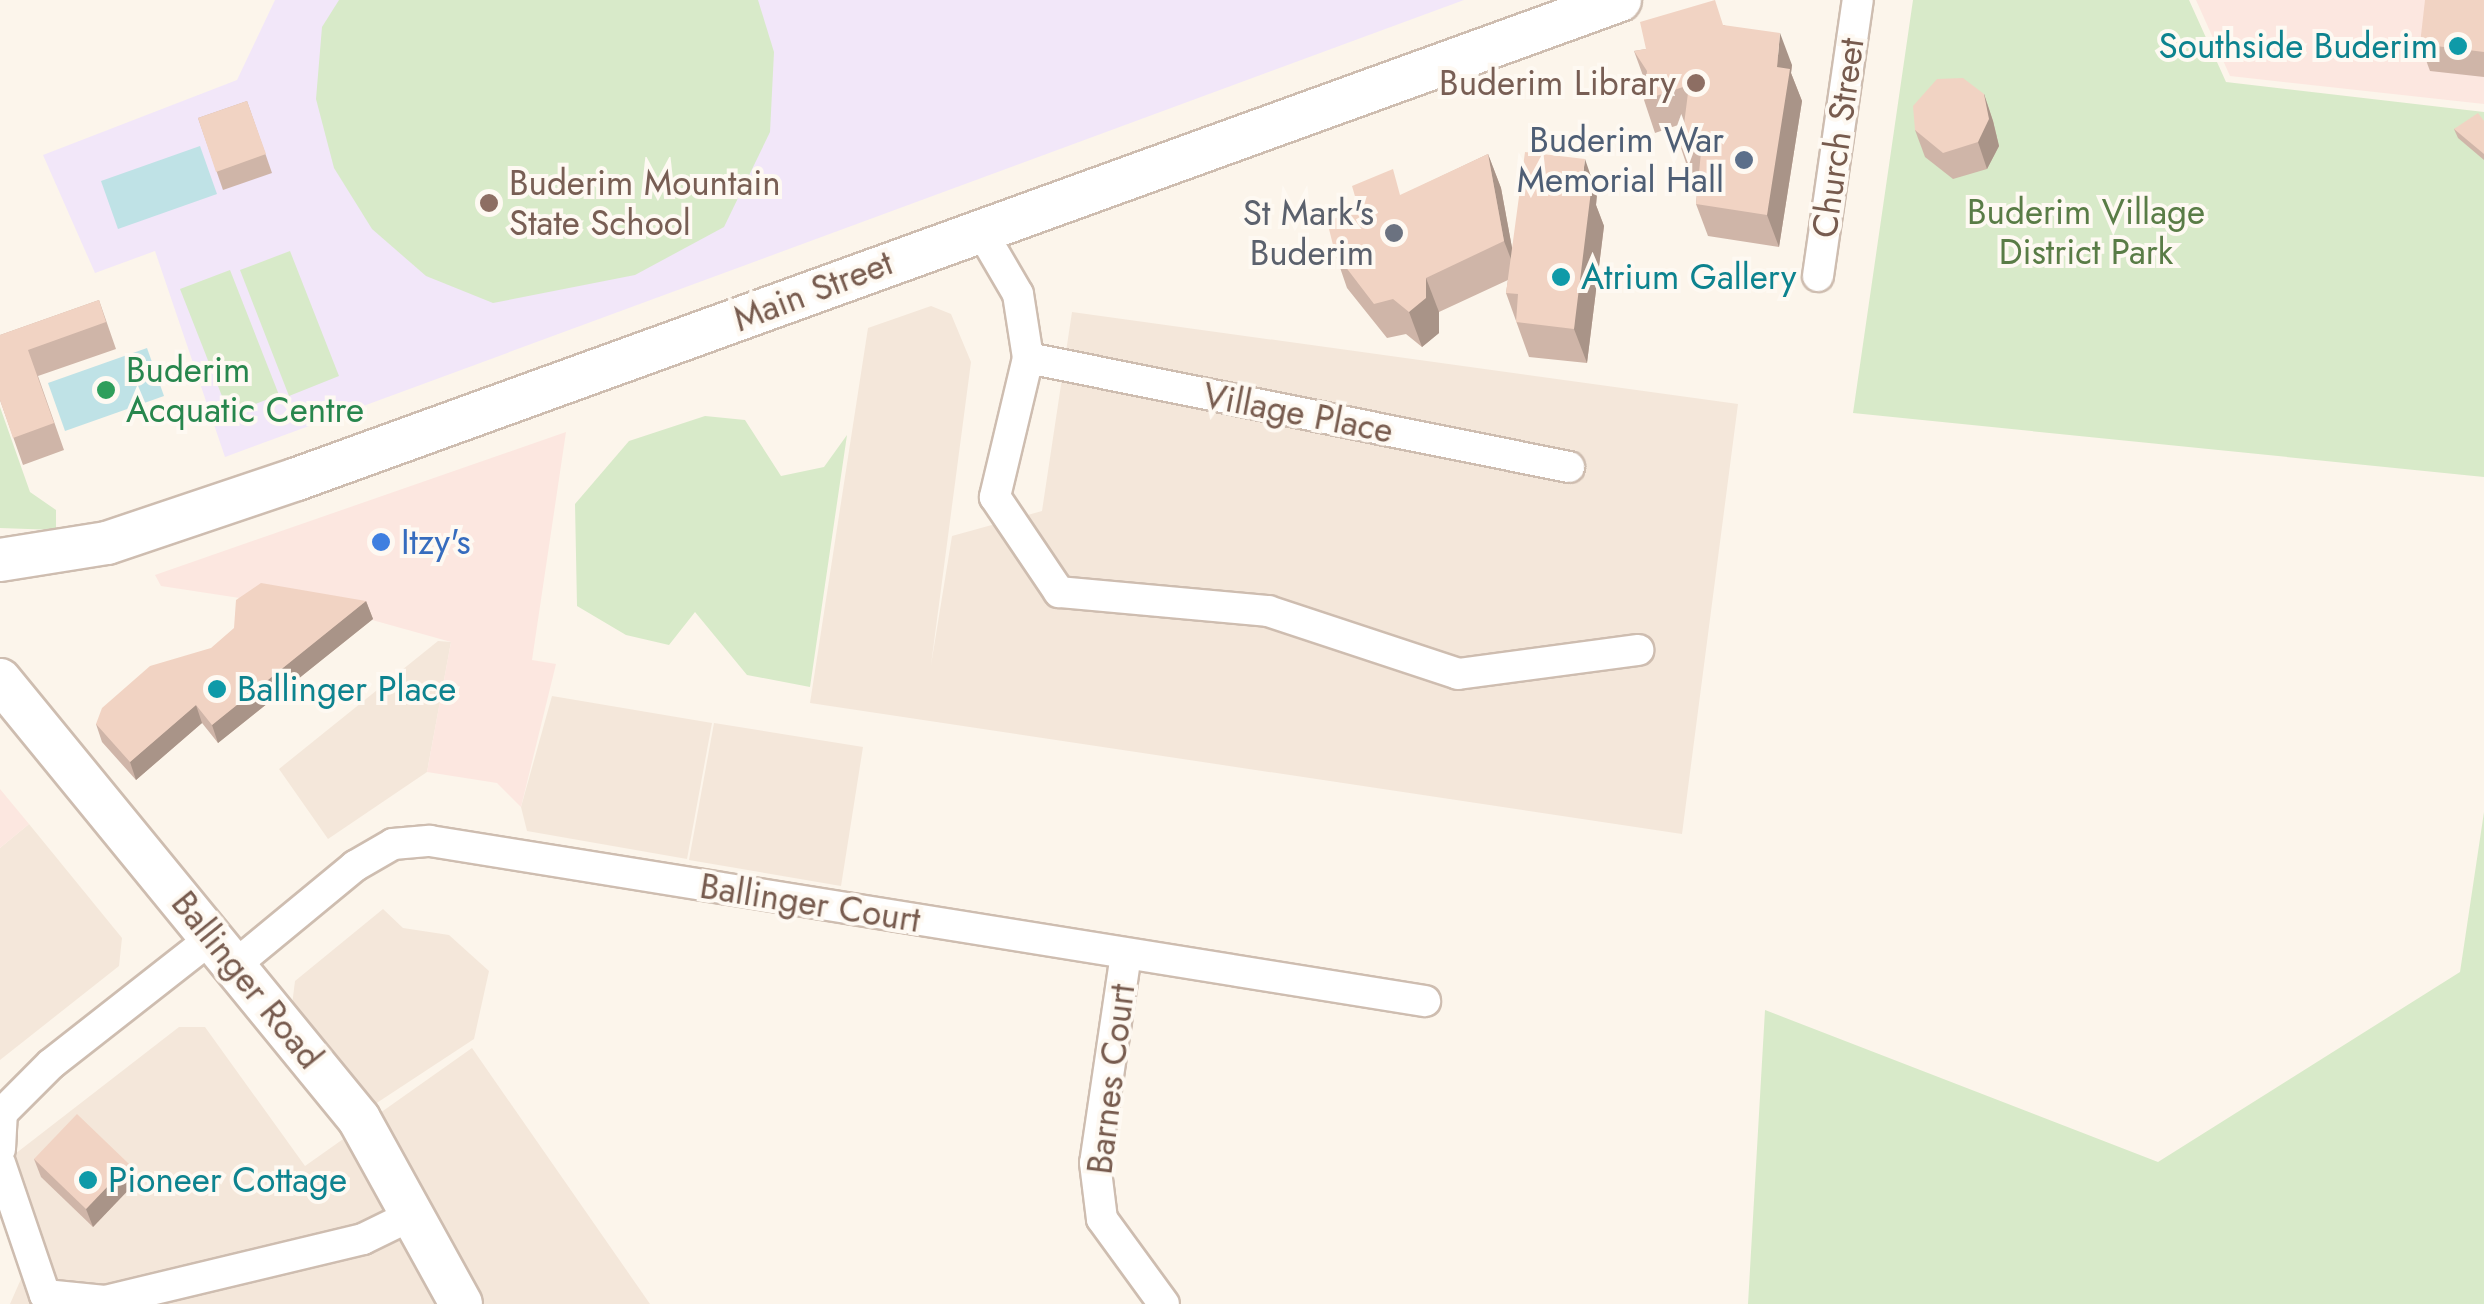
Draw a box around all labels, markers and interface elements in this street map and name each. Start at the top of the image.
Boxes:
place label: Southside Buderim [2159,25,2438,67]
street label: Church Street [1803,35,1873,241]
marker: Southside Buderim [2447,35,2469,57]
place label: Buderim Library [1439,62,1676,104]
marker: Buderim Library [1685,72,1707,94]
place label: Buderim War Memorial Hall [1517,119,1724,201]
marker: Buderim War Memorial Hall [1733,149,1755,171]
place label: Buderim Mountain State School [509,162,781,244]
park label: Buderim Village District Park [1967,191,2205,273]
marker: Buderim Mountain State School [478,192,500,214]
place label: St Mark's Buderim [1243,192,1374,274]
marker: St Mark's Buderim [1383,222,1405,244]
street label: Main Street [728,242,898,340]
place label: Atrium Gallery [1581,256,1796,298]
marker: Atrium Gallery [1550,266,1572,288]
place label: Buderim Acquatic Centre [126,349,364,431]
street label: Village Place [1200,374,1396,452]
marker: Buderim Acquatic Centre [95,379,117,401]
place label: Itzy's [401,521,471,563]
marker: Itzy's [370,531,392,553]
place label: Ballinger Place [237,668,456,710]
marker: Ballinger Place [206,678,228,700]
street label: Ballinger Court [697,865,923,941]
street label: Ballinger Road [163,883,331,1077]
street label: Barnes Court [1079,982,1143,1176]
place label: Pioneer Cottage [108,1159,347,1201]
marker: Pioneer Cottage [77,1169,99,1191]

